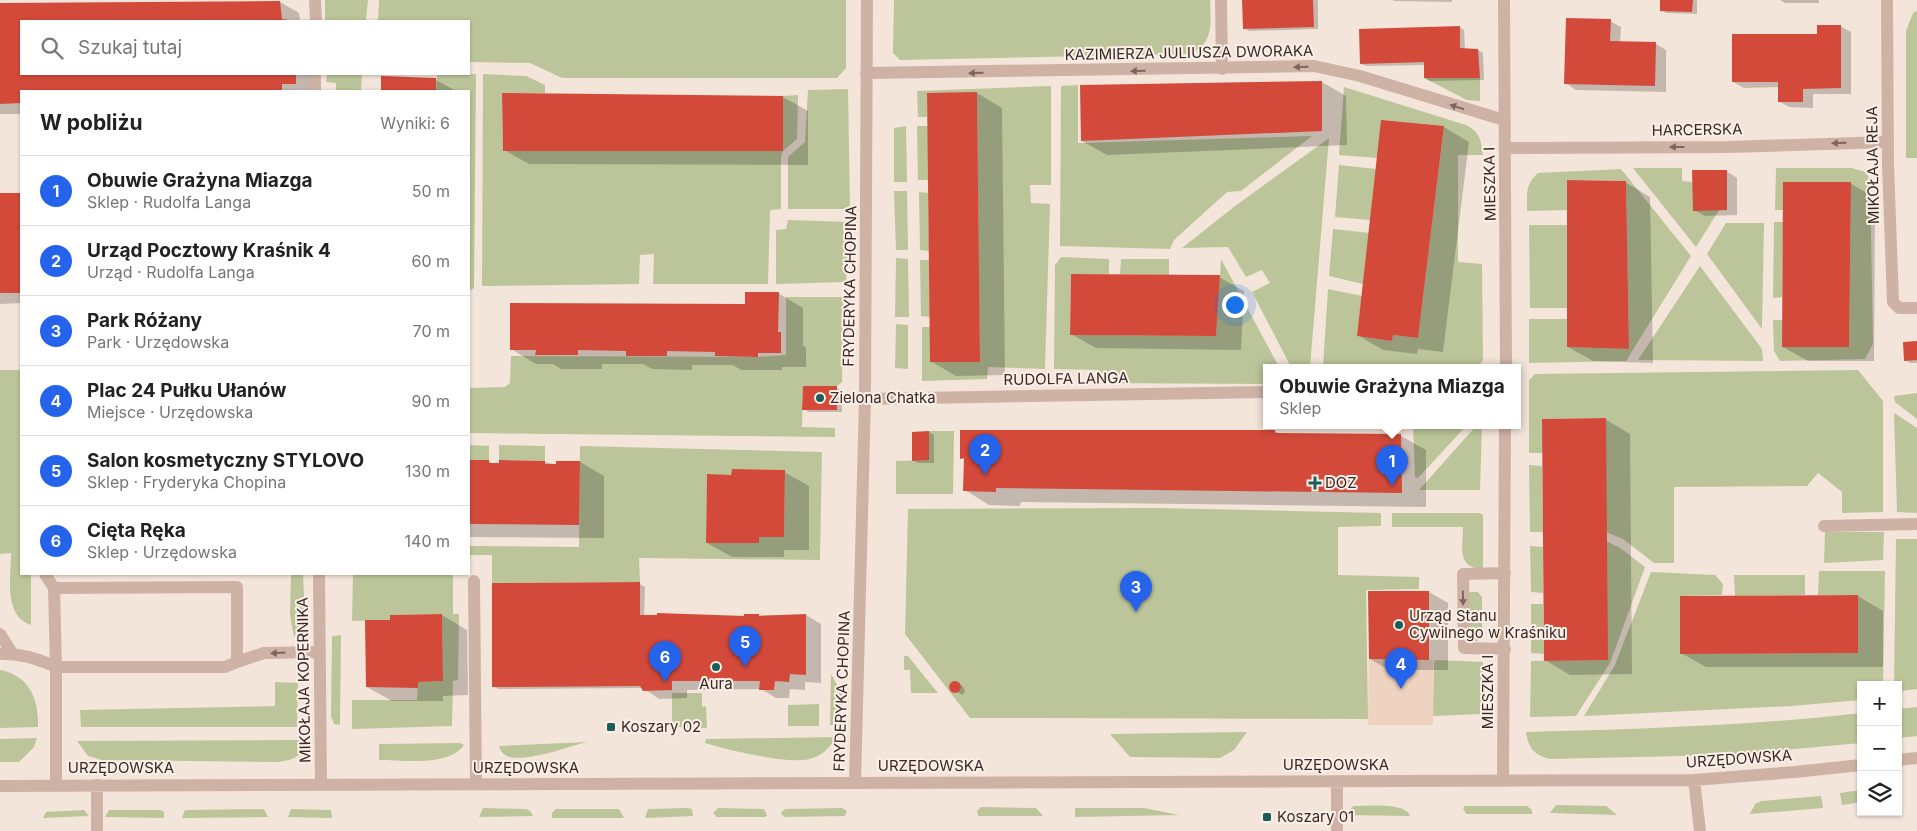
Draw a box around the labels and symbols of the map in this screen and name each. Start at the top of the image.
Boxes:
street label: KAZIMIERZA JULIUSZA DWORAKA [1065,41,1313,64]
one-way arrow [1292,63,1308,71]
one-way arrow [1130,67,1146,75]
one-way arrow [967,69,983,77]
one-way arrow [1450,102,1465,110]
street label: MIKOŁAJA REJA [1862,106,1883,224]
street label: HARCERSKA [1651,119,1743,140]
one-way arrow [1831,140,1847,148]
one-way arrow [1669,143,1685,151]
street label: MIESZKA I [1479,147,1500,221]
street label: FRYDERYKA CHOPINA [839,205,860,367]
your location [1222,292,1248,318]
street label: RUDOLFA LANGA [1003,368,1129,389]
place label: Zielona Chatka [830,388,936,407]
marker: Zielona Chatka [814,392,826,404]
pin: 2 [969,434,1001,475]
pin: 1 [1376,445,1408,486]
place label: DOZ [1325,473,1357,492]
marker: DOZ [1309,477,1321,489]
pin: 3 [1120,571,1152,612]
one-way arrow [1459,590,1467,606]
street label: MIKOŁAJA KOPERNIKA [293,597,314,763]
place label: Urząd Stanu Cywilnego w Kraśniku [1409,606,1566,642]
street label: FRYDERYKA CHOPINA [829,610,854,772]
marker: Urząd Stanu Cywilnego w Kraśniku [1393,619,1405,631]
pin: 5 [729,626,761,667]
pin: 6 [649,641,681,682]
pin: 4 [1385,648,1417,689]
one-way arrow [269,649,285,657]
street label: MIESZKA I [1478,655,1497,729]
marker: Aura [710,661,722,673]
place label: Aura [699,674,733,693]
place label: Koszary 02 [621,717,701,736]
marker: Koszary 02 [605,721,617,733]
street label: URZĘDOWSKA [1685,745,1793,772]
street label: URZĘDOWSKA [1283,755,1389,774]
street label: URZĘDOWSKA [878,756,984,775]
street label: URZĘDOWSKA [68,758,174,777]
street label: URZĘDOWSKA [473,758,579,777]
place label: Koszary 01 [1277,807,1354,826]
marker: Koszary 01 [1261,811,1273,823]

